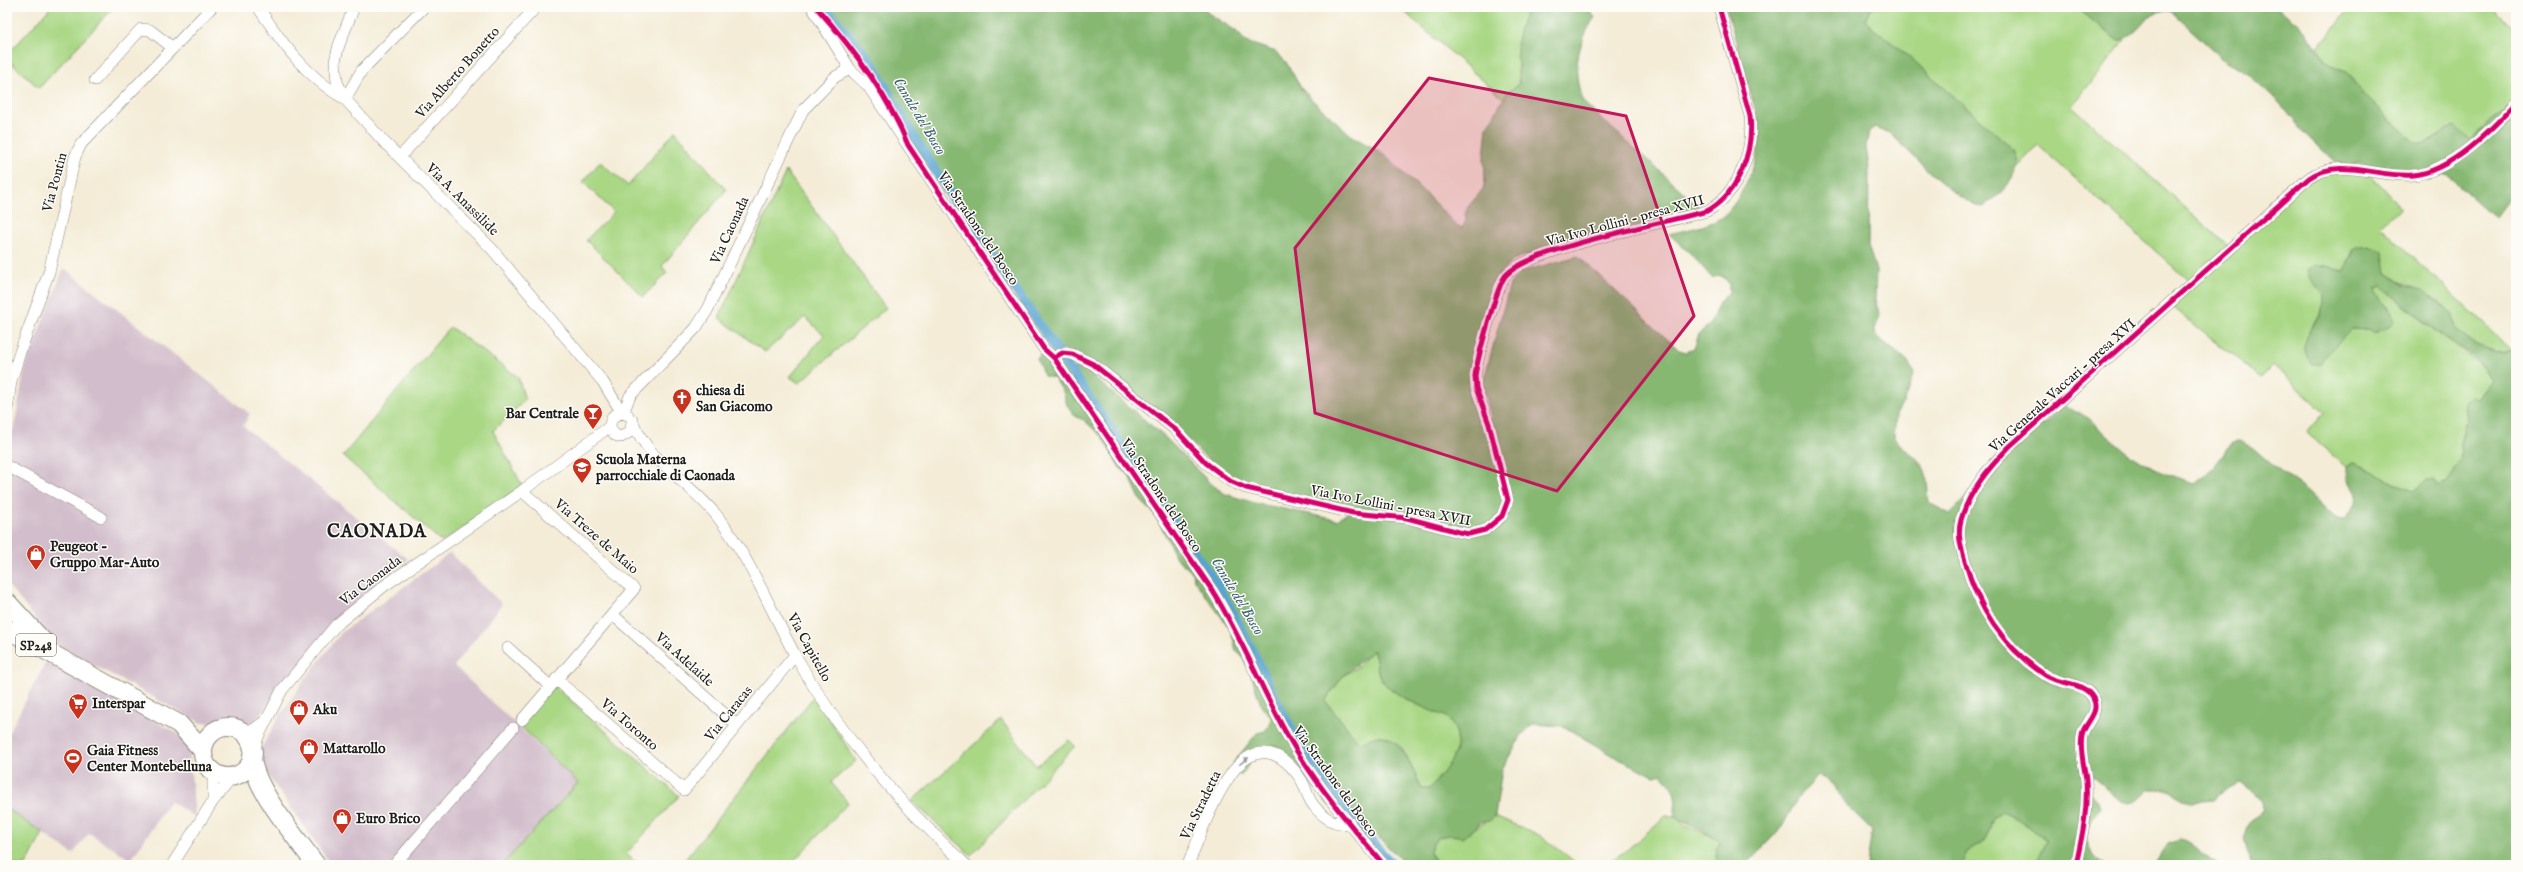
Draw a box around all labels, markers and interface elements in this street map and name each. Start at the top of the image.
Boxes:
street label: Via Alberto Bonetto [411,23,504,123]
water label: Canale del Bosco [889,74,950,159]
street label: Via Pontin [38,150,72,215]
street label: Via A. Anassilide [421,159,503,240]
street label: Via Stradone del Bosco [933,168,1023,289]
street label: Via Ivo Lollini - presa XVII [1543,191,1706,251]
street label: Via Caonada [706,193,754,268]
street label: Via Generale Vaccari - presa XVI [1985,315,2140,457]
place label: chiesa di San Giacomo [696,382,773,416]
church icon: chiesa di San Giacomo [671,387,693,415]
bar icon: Bar Centrale [582,402,604,430]
place label: Bar Centrale [505,405,580,423]
street label: Via Stradone del Bosco [1116,435,1206,556]
place label: Scuola Materna parrocchiale di Caonada [595,451,736,485]
school or university icon: Scuola Materna parrocchiale di Caonada [571,456,593,484]
street label: Via Ivo Lollini - presa XVII [1308,481,1472,530]
street label: Via Treze de Maio [550,495,643,579]
district label: CAONADA [327,521,427,544]
place label: Peugeot - Gruppo Mar-Auto [50,538,160,572]
shop icon: Peugeot - Gruppo Mar-Auto [25,543,47,571]
street label: Via Caonada [335,551,406,610]
water label: Canale del Bosco [1207,554,1268,639]
street label: Via Capitello [782,609,836,685]
street label: Via Adelaide [651,628,718,691]
road number: SP248 [16,634,56,656]
street label: Via Caracas [700,682,757,746]
supermarket icon: Interspar [67,692,89,720]
street label: Via Toronto [596,694,662,755]
place label: Interspar [92,695,146,713]
shop icon: Aku [288,698,310,726]
place label: Aku [312,701,338,719]
street label: Via Stradone del Bosco [1288,722,1382,841]
shop icon: Mattarollo [298,737,320,765]
place label: Mattarollo [323,740,386,758]
place label: Gaia Fitness Center Montebelluna [87,742,213,776]
sports icon: Gaia Fitness Center Montebelluna [62,747,84,775]
one-way arrow [1239,757,1250,766]
street label: Via Stradetta [1176,767,1226,844]
shop icon: Euro Brico [331,807,353,835]
place label: Euro Brico [356,810,421,828]

